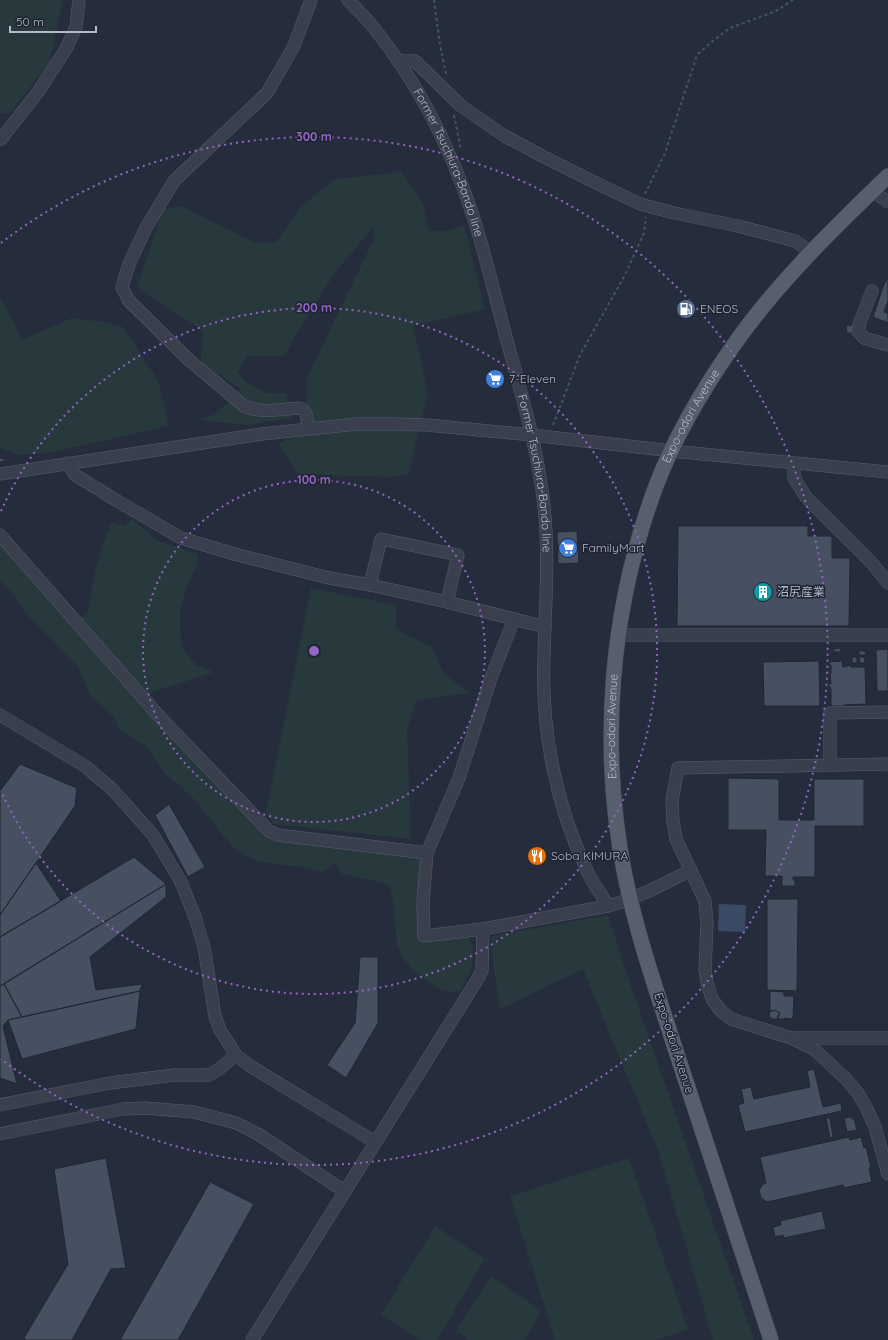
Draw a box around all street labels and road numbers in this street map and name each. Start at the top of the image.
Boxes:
street label: Former Tsuchiura-Bando line [410,85,487,239]
street label: Expo-odori Avenue [658,366,723,465]
street label: Former Tsuchiura-Bando line [515,392,555,553]
street label: Expo-odori Avenue [603,673,621,780]
street label: Expo-odori Avenue [651,991,698,1095]

